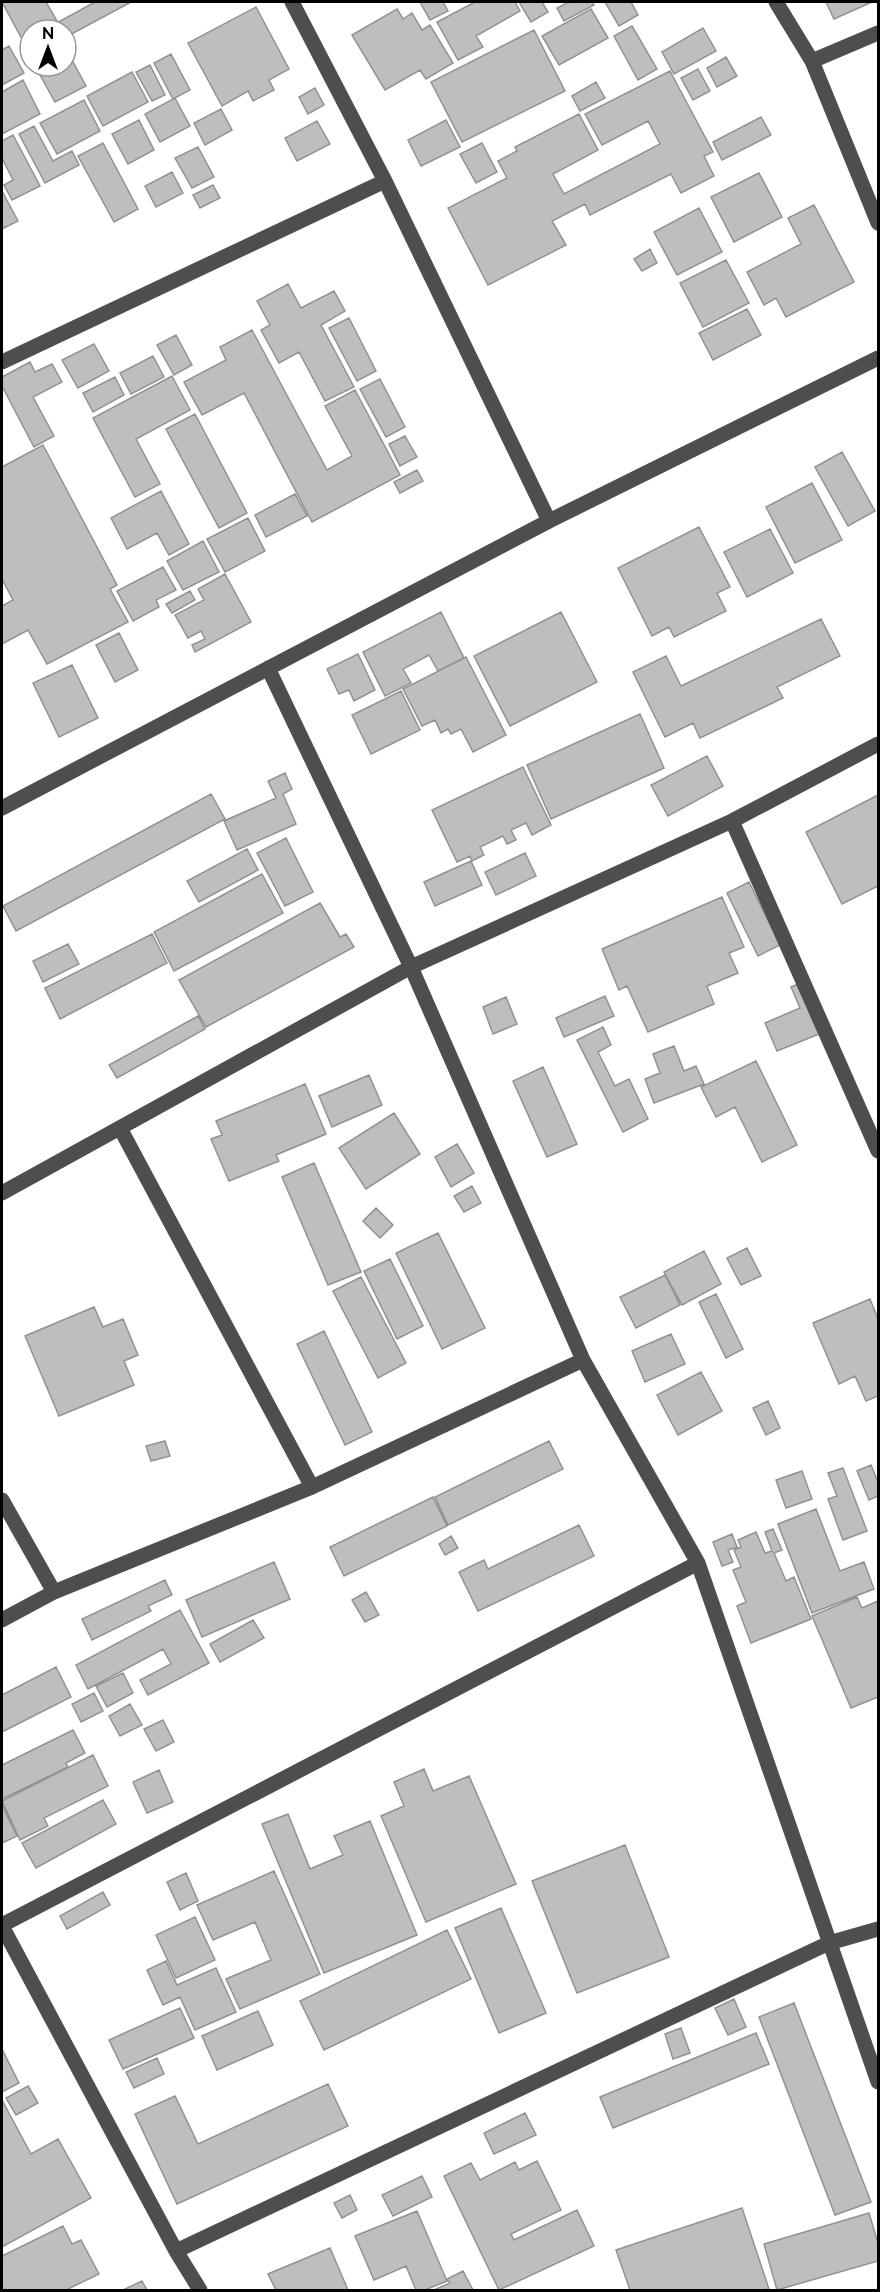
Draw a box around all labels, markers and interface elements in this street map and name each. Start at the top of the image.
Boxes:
north arrow [18,18,78,78]
text: N [42,24,54,43]

